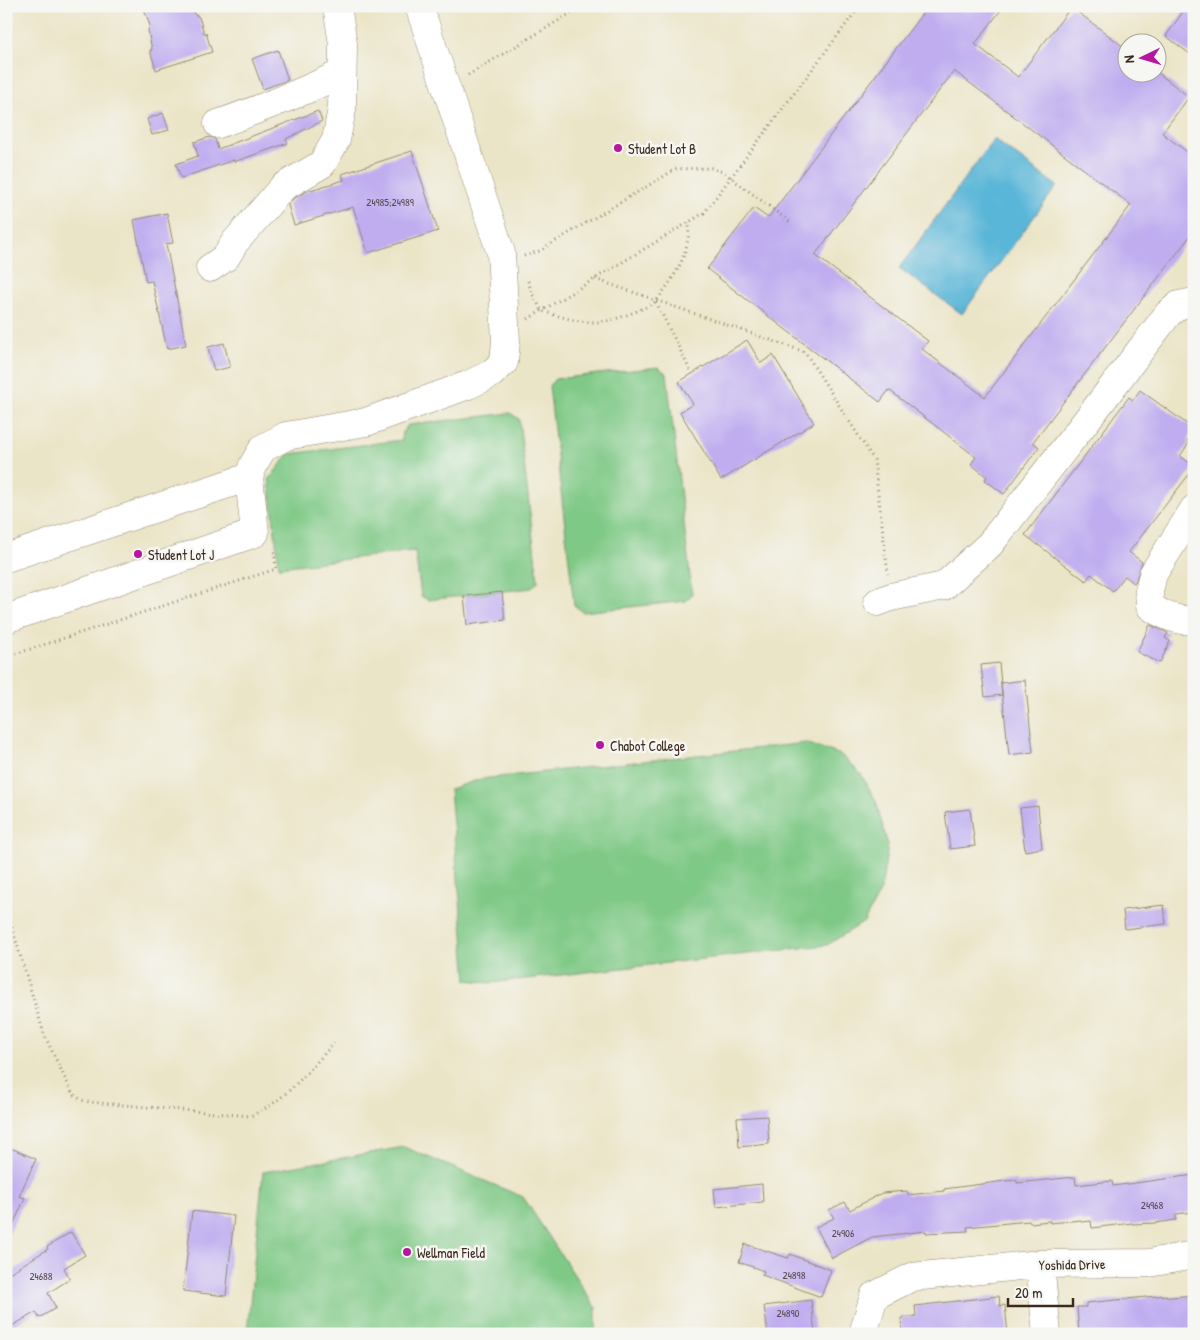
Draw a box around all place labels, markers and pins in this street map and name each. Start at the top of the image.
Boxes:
place label: Student Lot B [628,139,696,158]
marker: Student Lot B [612,142,624,154]
place label: Student Lot J [148,545,214,564]
marker: Student Lot J [132,548,144,560]
place label: Chabot College [610,736,686,756]
marker: Chabot College [594,739,606,751]
place label: Wellman Field [417,1243,485,1262]
marker: Wellman Field [401,1246,413,1258]

